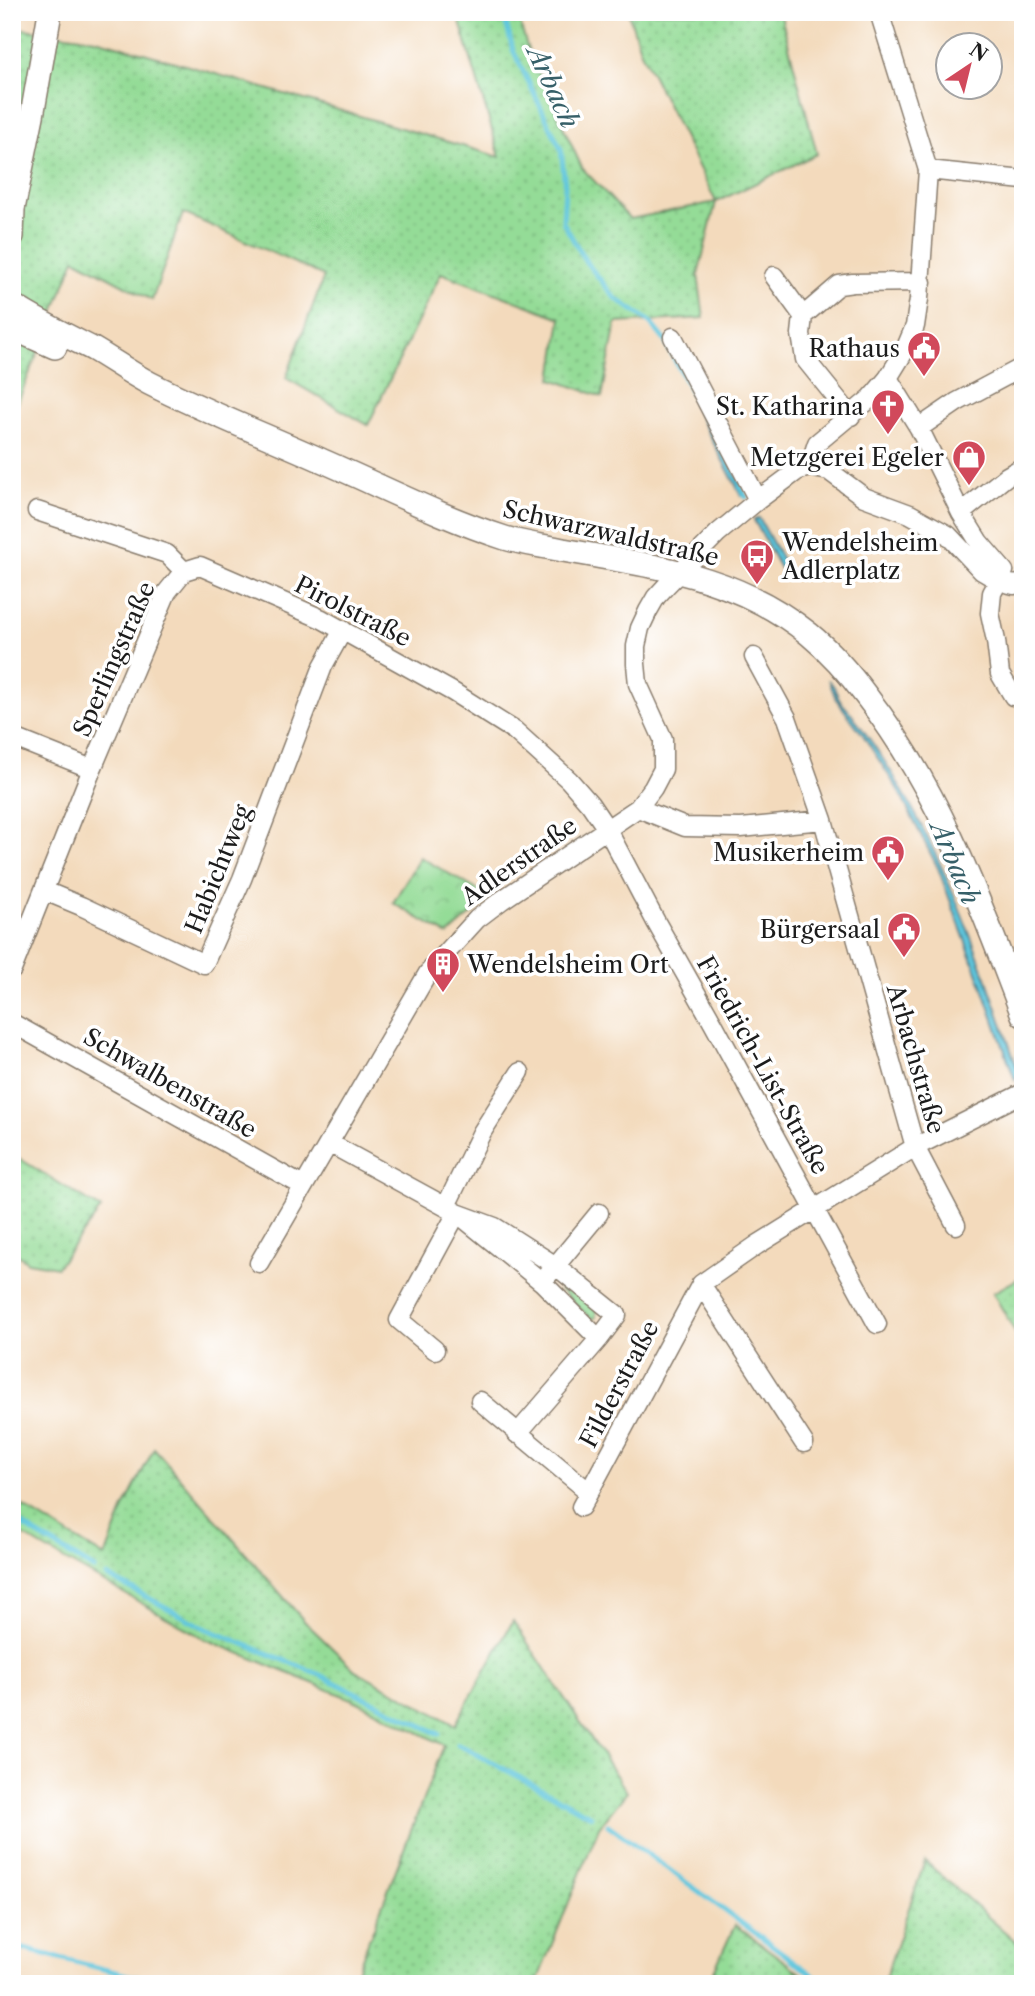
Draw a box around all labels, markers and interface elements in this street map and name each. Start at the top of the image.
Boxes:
north arrow [934,32,1004,102]
water label: Arbach [518,37,586,133]
text: N [965,38,992,67]
public building icon: Rathaus [905,329,943,378]
place label: Rathaus [808,334,900,363]
church icon: St. Katharina [869,387,907,436]
place label: St. Katharina [716,392,864,421]
shop icon: Metzgerei Egeler [950,438,988,487]
place label: Metzgerei Egeler [750,443,944,472]
street label: Schwarzwaldstraße [500,494,722,572]
place label: Wendelsheim Adlerplatz [781,528,938,585]
bus stop icon: Wendelsheim Adlerplatz [738,537,776,586]
street label: Pirolstraße [290,569,416,653]
street label: Sperlingstraße [67,577,161,741]
street label: Habichtweg [179,800,257,938]
street label: Adlerstraße [455,811,582,912]
water label: Arbach [922,813,987,909]
public building icon: Musikerheim [869,833,907,882]
place label: Musikerheim [713,838,864,867]
public building icon: Bürgersaal [885,910,923,959]
place label: Bürgersaal [760,915,880,944]
building icon: Wendelsheim Ort [424,945,462,994]
place label: Wendelsheim Ort [466,950,669,979]
street label: Friedrich-List-Straße [691,951,835,1179]
street label: Arbachstraße [881,980,951,1137]
street label: Schwalbenstraße [78,1022,262,1144]
street label: Filderstraße [573,1316,665,1452]

